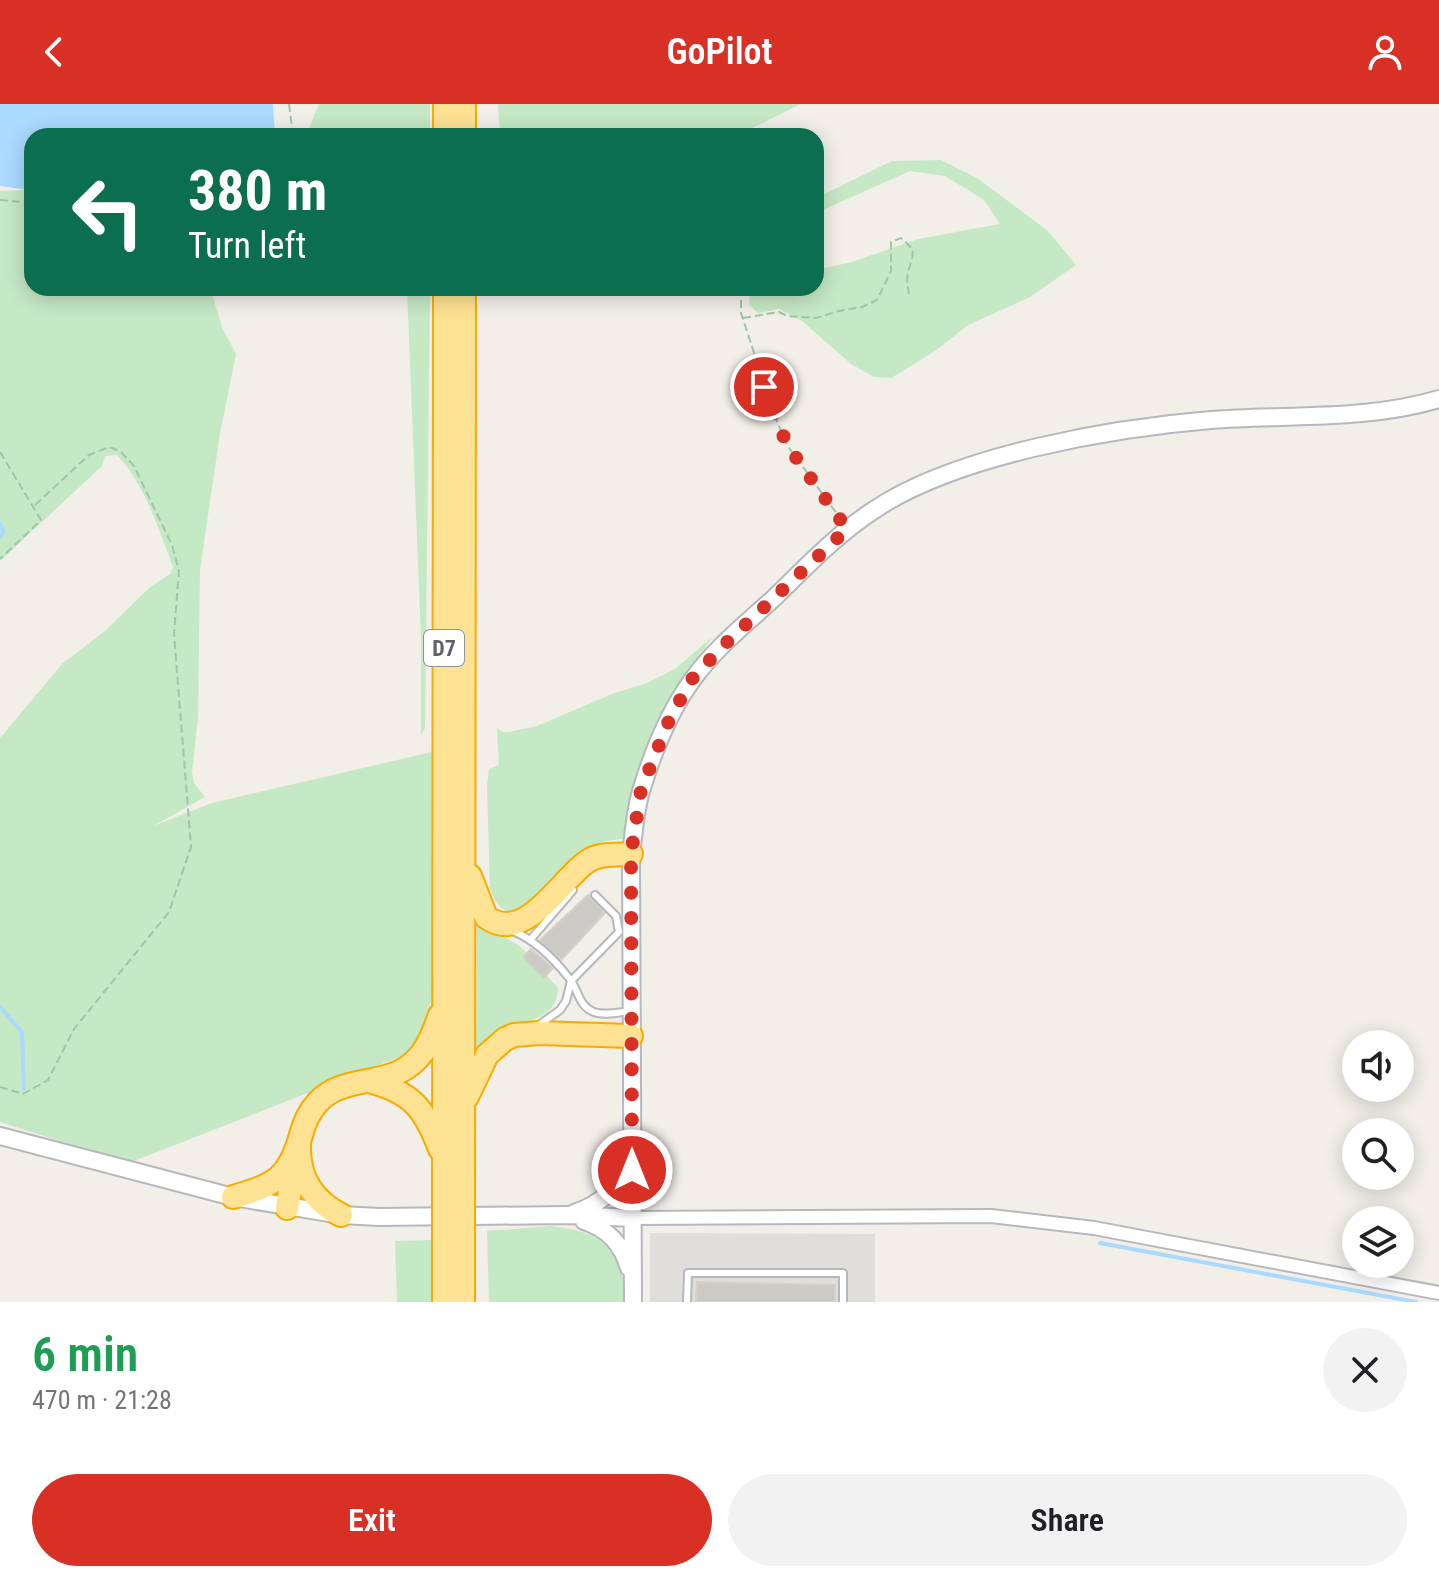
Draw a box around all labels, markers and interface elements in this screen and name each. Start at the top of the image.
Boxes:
icon: back [32,30,76,74]
icon: person [1363,30,1407,74]
text: GoPilot [666,31,773,73]
text: 380 m [188,158,327,224]
icon: left [56,160,160,264]
text: Turn left [188,225,306,267]
pin [730,353,798,421]
icon: arrive [742,365,786,409]
road number: D7 [424,630,464,666]
map controls [1342,1030,1414,1278]
button: sound [1342,1030,1414,1102]
button: search [1342,1118,1414,1190]
position arrow [590,1128,674,1212]
button: layers [1342,1206,1414,1278]
text: 6 min [32,1326,138,1383]
button: close [1323,1328,1407,1412]
text: 470 m · 21:28 [32,1385,172,1415]
button: Exit [32,1474,712,1566]
button: Share [728,1474,1407,1566]

